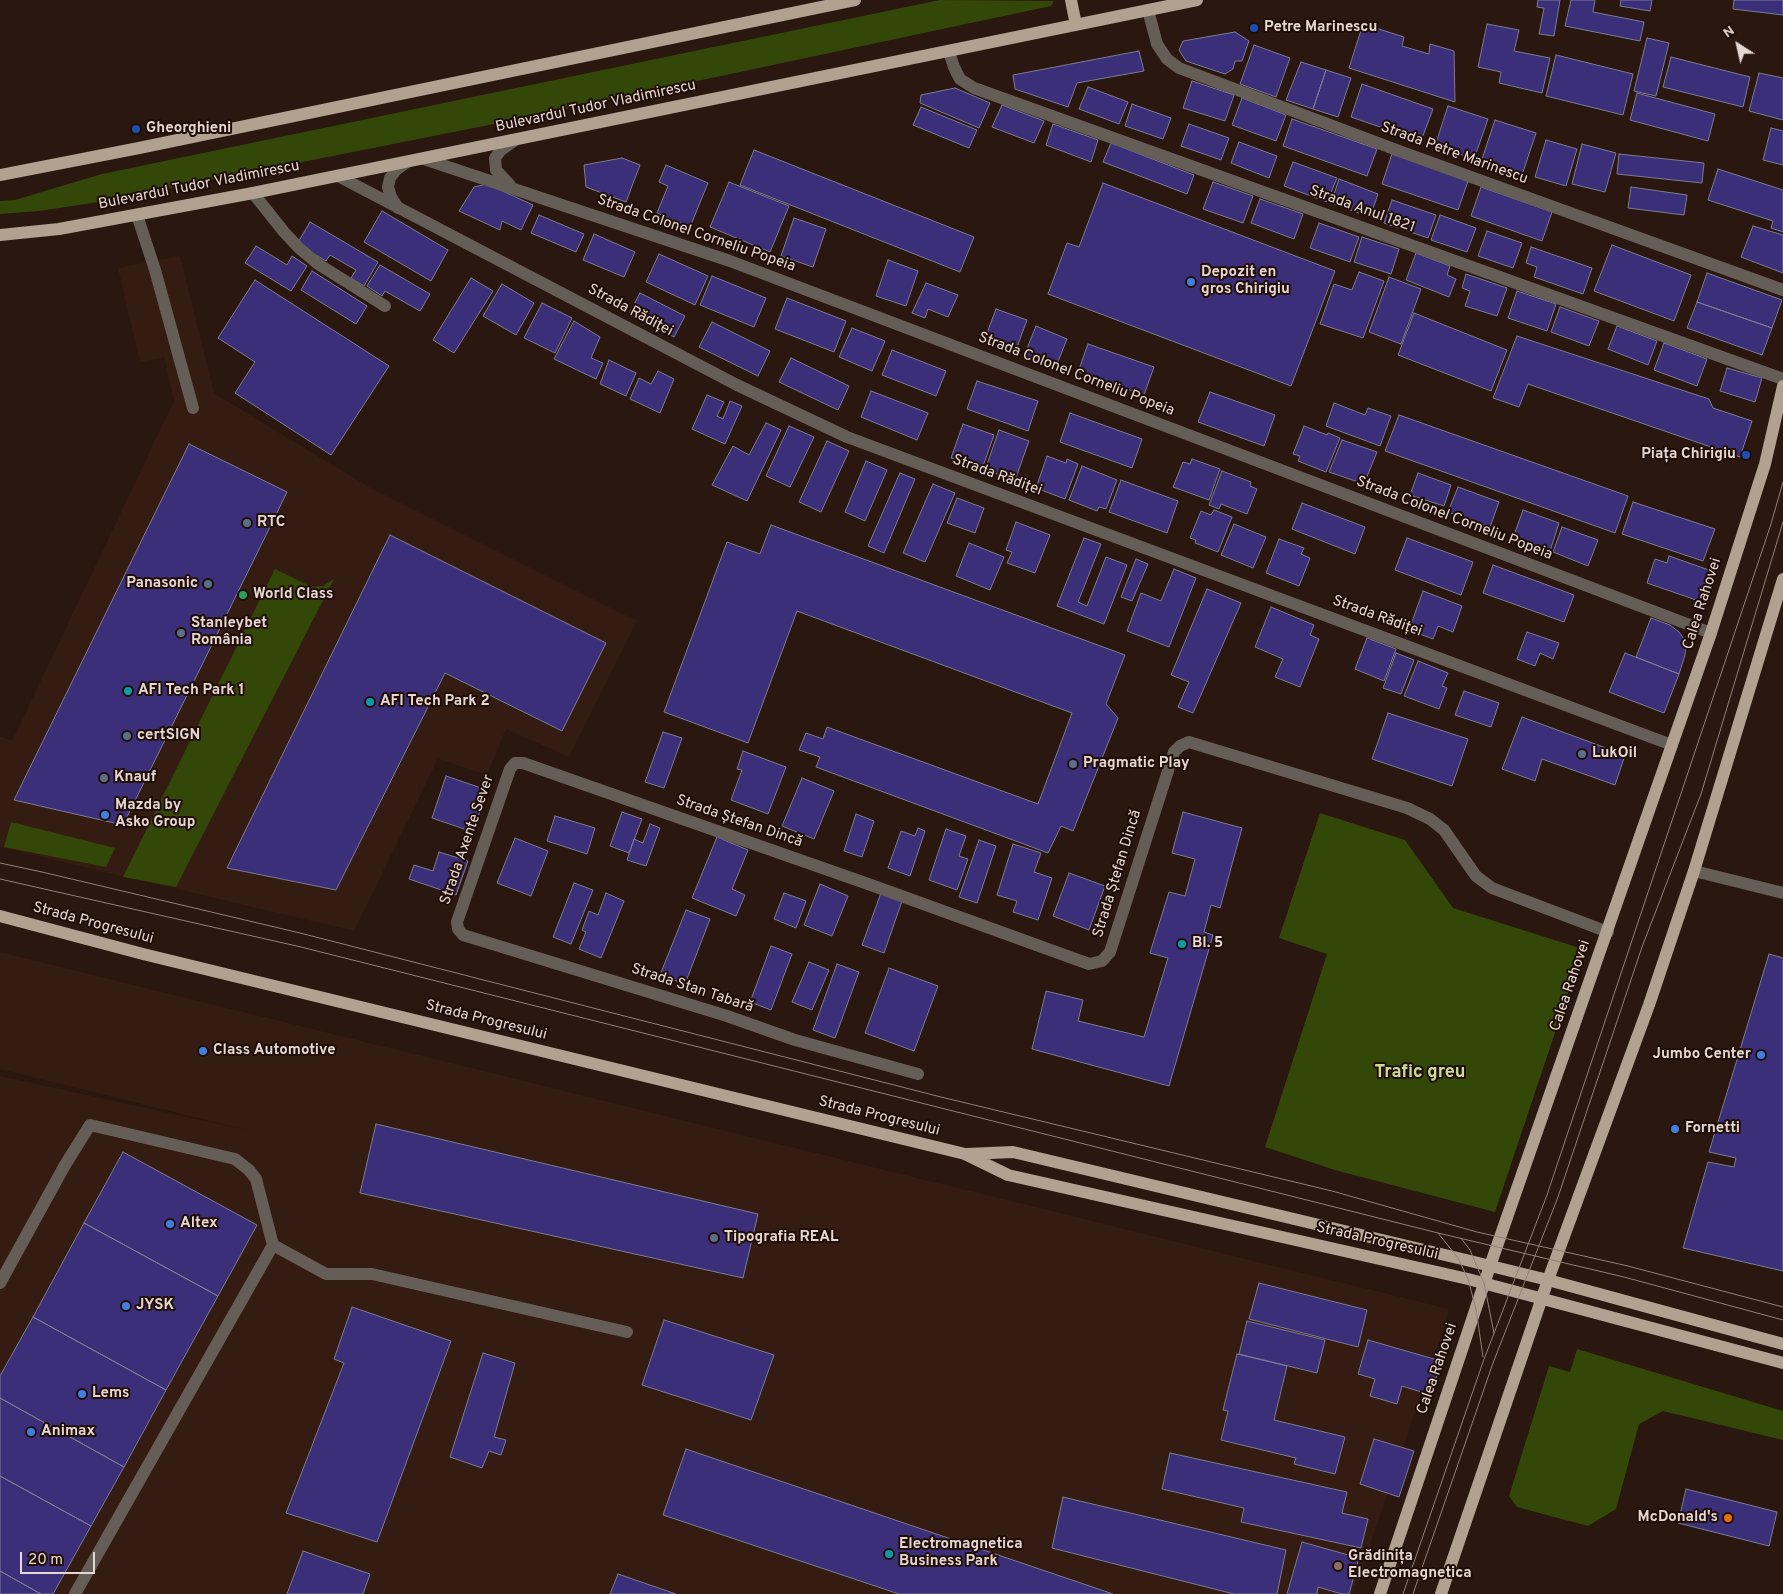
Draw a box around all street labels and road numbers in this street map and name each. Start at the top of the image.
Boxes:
street label: Bulevardul Tudor Vladimirescu [494,77,698,137]
street label: Strada Petre Marinescu [1378,119,1530,189]
street label: Bulevardul Tudor Vladimirescu [97,158,301,214]
street label: Strada Anul 1821 [1307,183,1417,237]
street label: Strada Colonel Corneliu Popeia [594,192,798,276]
street label: Strada Rădiței [584,281,676,341]
street label: Strada Colonel Corneliu Popeia [975,329,1177,421]
street label: Strada Rădiței [950,451,1044,501]
street label: Strada Colonel Corneliu Popeia [1353,473,1555,565]
street label: Calea Rahovei [1680,556,1726,652]
street label: Strada Rădiței [1330,592,1424,642]
street label: Strada Axente Sever [437,772,499,908]
street label: Strada Ștefan Dincă [673,792,805,852]
street label: Strada Ștefan Dincă [1090,808,1146,940]
street label: Strada Progresului [31,899,155,949]
street label: Calea Rahovei [1547,938,1595,1034]
street label: Strada Stan Tabară [629,961,755,1017]
street label: Strada Progresului [423,997,549,1045]
street label: Strada Progresului [816,1093,942,1141]
street label: Strada Progresului [1314,1219,1440,1265]
street label: Calea Rahovei [1414,1321,1462,1417]

